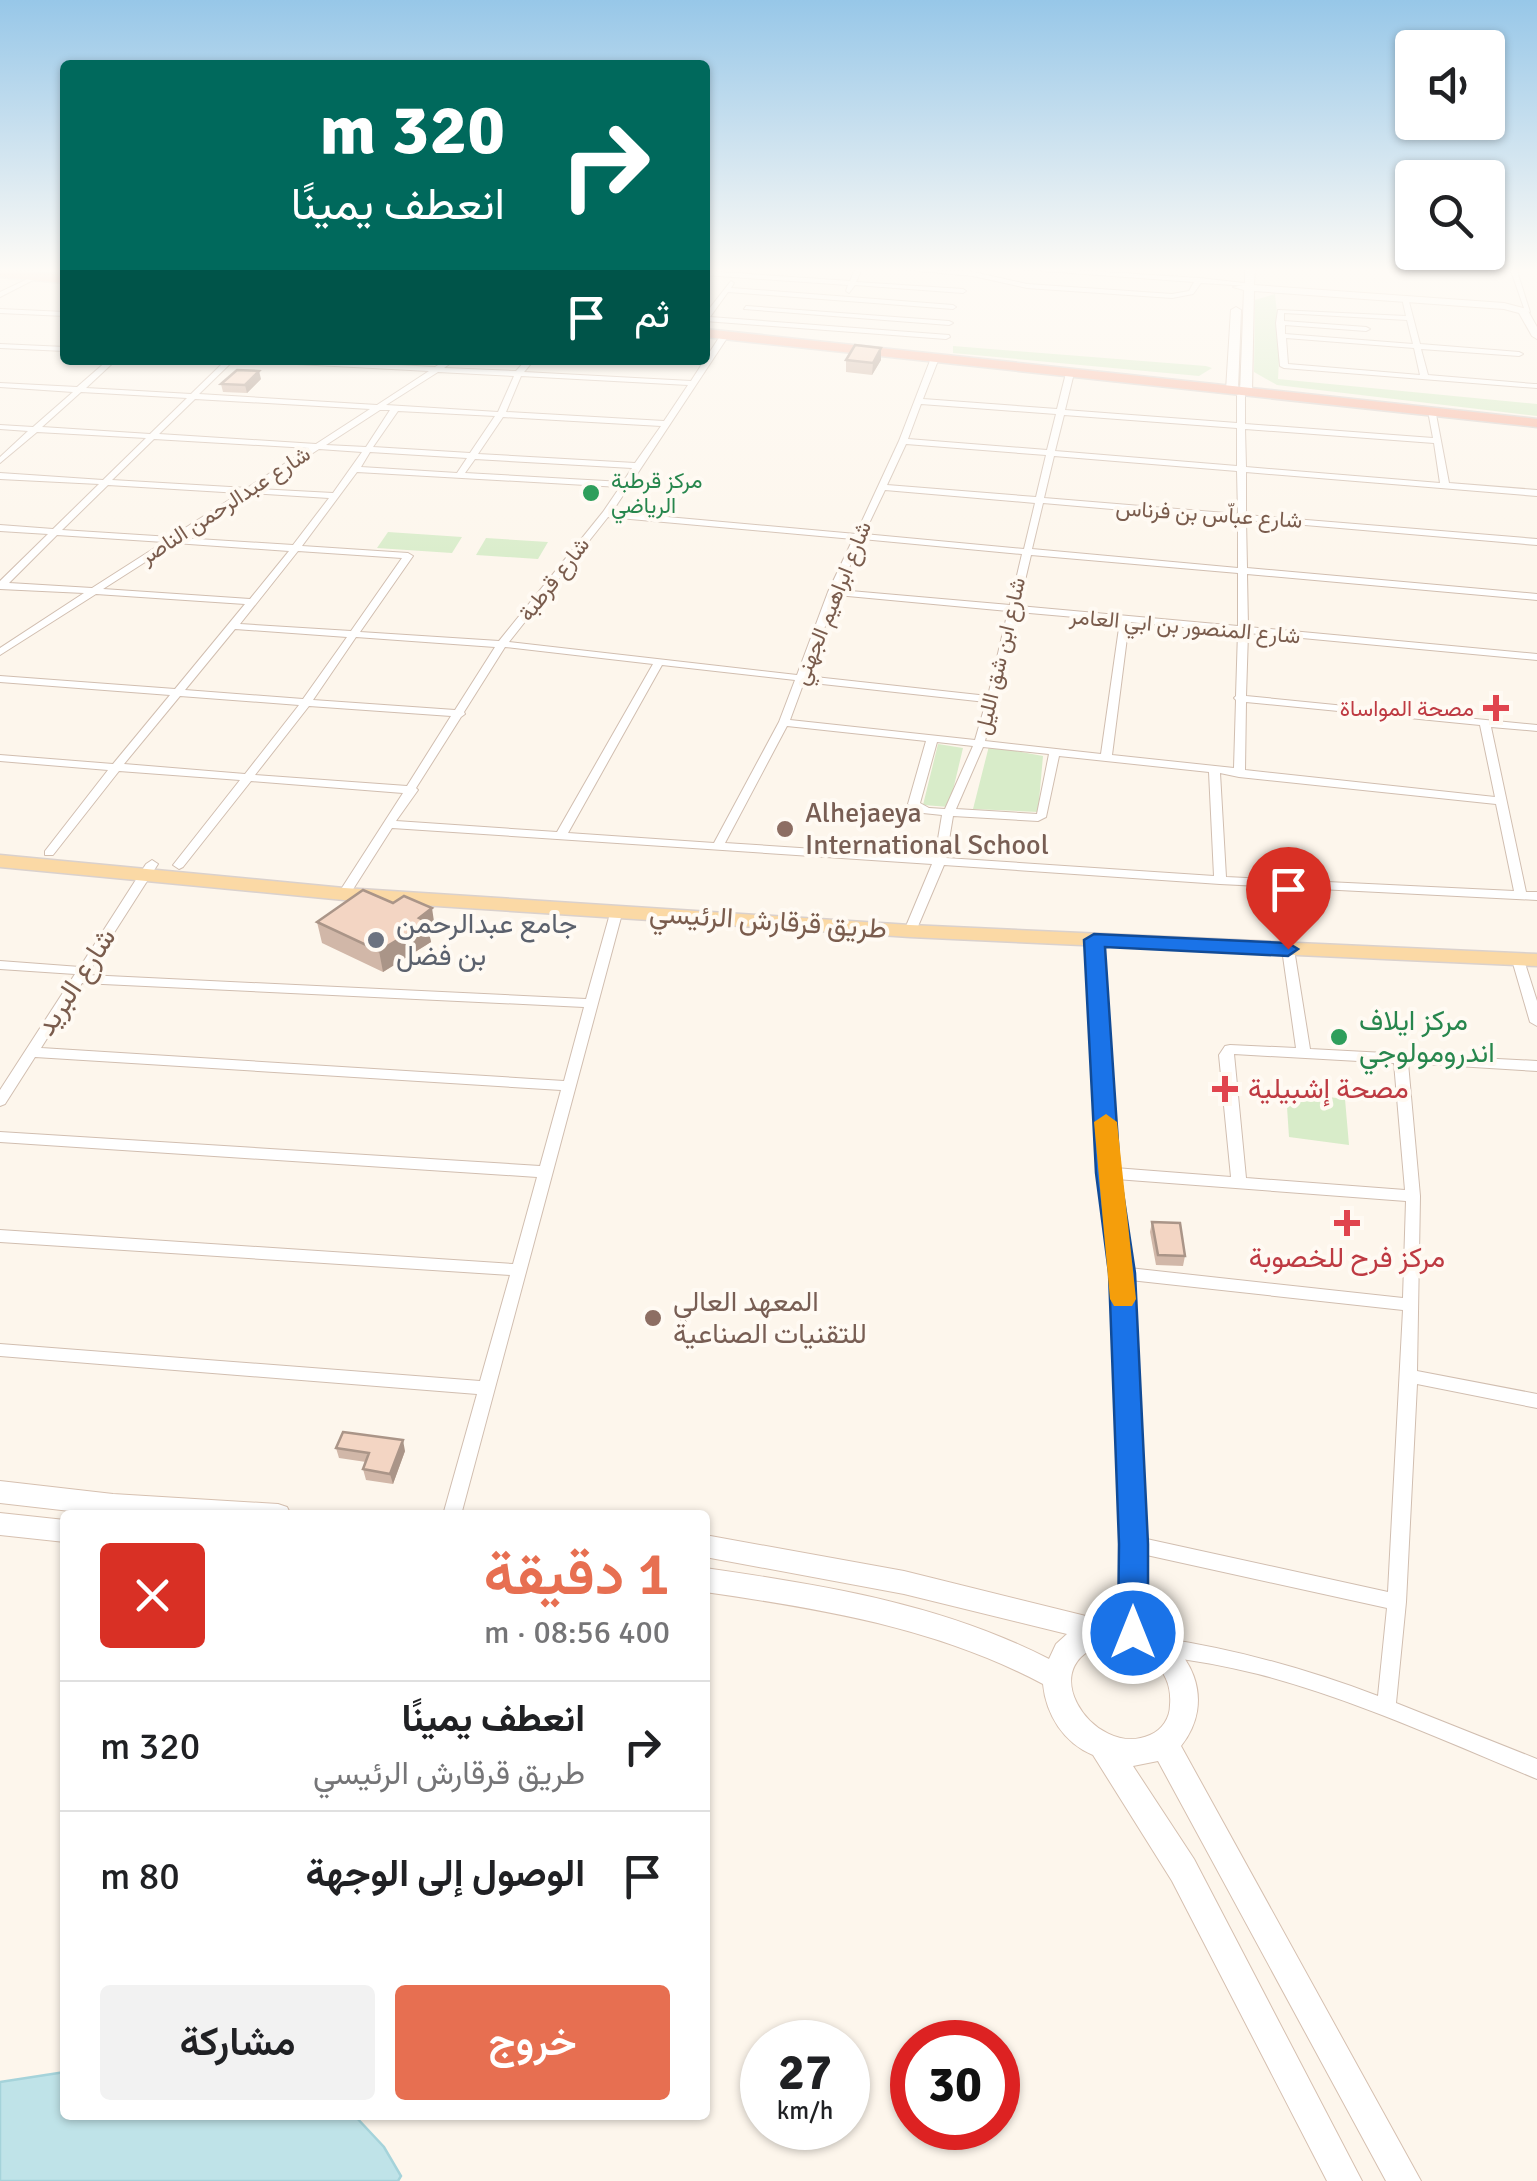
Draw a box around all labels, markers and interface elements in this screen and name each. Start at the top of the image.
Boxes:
map controls [1395,30,1505,270]
button: sound [1395,30,1505,140]
text: 320 m [320,87,505,173]
icon: right [540,100,670,230]
button: search [1395,160,1505,270]
text: انعطف يمينًا [291,177,505,232]
icon: arrive [559,290,614,345]
text: ثم [634,291,670,338]
street label: شارع عبدالرحمن الناصر [134,440,316,572]
place label: مركز قرطبة الرياضي [611,467,703,524]
marker: مركز قرطبة الرياضي [580,482,602,504]
street label: شارع عباّس بن فرناس [1115,494,1303,535]
street label: شارع ابراهيم الجهني [787,517,882,691]
street label: شارع قرطبة [513,532,596,627]
street label: شارع ابن شق الليل [969,575,1032,738]
street label: شارع المنصور بن ابي العامر [1067,602,1302,655]
place label: مصحة المواساة [1340,695,1474,722]
marker: مصحة المواساة [1483,695,1509,721]
place label: Alhejaeya International School [805,796,1049,862]
marker: Alhejaeya International School [774,818,796,840]
pin [1246,847,1331,950]
icon: arrive [1261,862,1316,917]
street label: طريق قرقارش الرئيسي [648,896,888,951]
place label: جامع عبدالرحمن بن فضل [396,907,577,973]
street label: شارع البريد [29,922,124,1043]
marker: جامع عبدالرحمن بن فضل [365,929,387,951]
place label: مركز ايلاف اندرومولوجي [1359,1004,1495,1075]
marker: مركز ايلاف اندرومولوجي [1328,1026,1350,1048]
place label: مصحة إشبيلية [1248,1072,1409,1107]
marker: مصحة إشبيلية [1212,1076,1238,1102]
marker: مركز فرح للخصوبة [1334,1210,1360,1236]
place label: مركز فرح للخصوبة [1249,1241,1445,1276]
place label: المعهد العالي للتقنيات الصناعية [673,1285,867,1351]
marker: المعهد العالي للتقنيات الصناعية [642,1307,664,1329]
text: 1 دقيقة [484,1538,670,1612]
button: close [100,1543,205,1648]
position arrow [1081,1581,1185,1685]
text: 400 m · 08:56 [484,1613,670,1652]
text: انعطف يمينًا [402,1695,585,1742]
icon: right [615,1719,670,1774]
text: 320 m [100,1723,200,1770]
text: طريق قرقارش الرئيسي [313,1754,585,1793]
icon: arrive [615,1849,670,1904]
text: الوصول إلى الوجهة [306,1850,585,1897]
text: 80 m [100,1853,180,1900]
button: مشاركة [100,1985,375,2100]
button: خروج [395,1985,670,2100]
speed limit sign: 30 [890,2020,1020,2150]
text: 27 [778,2042,832,2104]
text: km/h [777,2095,833,2126]

